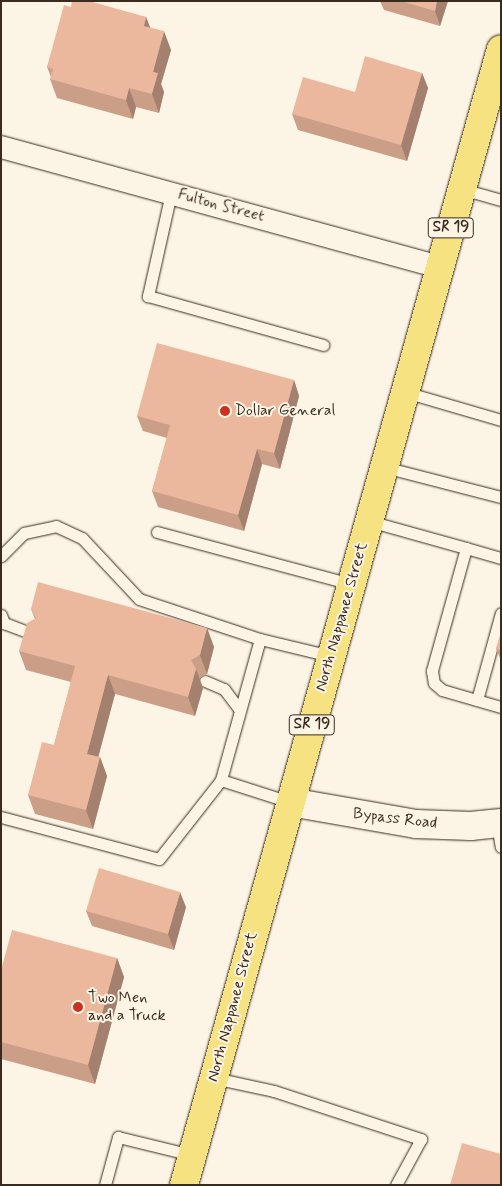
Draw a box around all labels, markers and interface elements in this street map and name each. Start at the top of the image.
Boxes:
street label: Fulton Street [175,185,267,227]
road number: SR 19 [427,216,475,240]
place label: Dollar General [235,401,334,421]
marker: Dollar General [219,405,231,417]
street label: North Nappanee Street [312,540,372,694]
road number: SR 19 [288,712,336,738]
street label: Bypass Road [352,804,438,834]
street label: North Nappanee Street [204,930,262,1084]
place label: Two Men and a Truck [88,988,165,1026]
marker: Two Men and a Truck [72,1001,84,1013]

